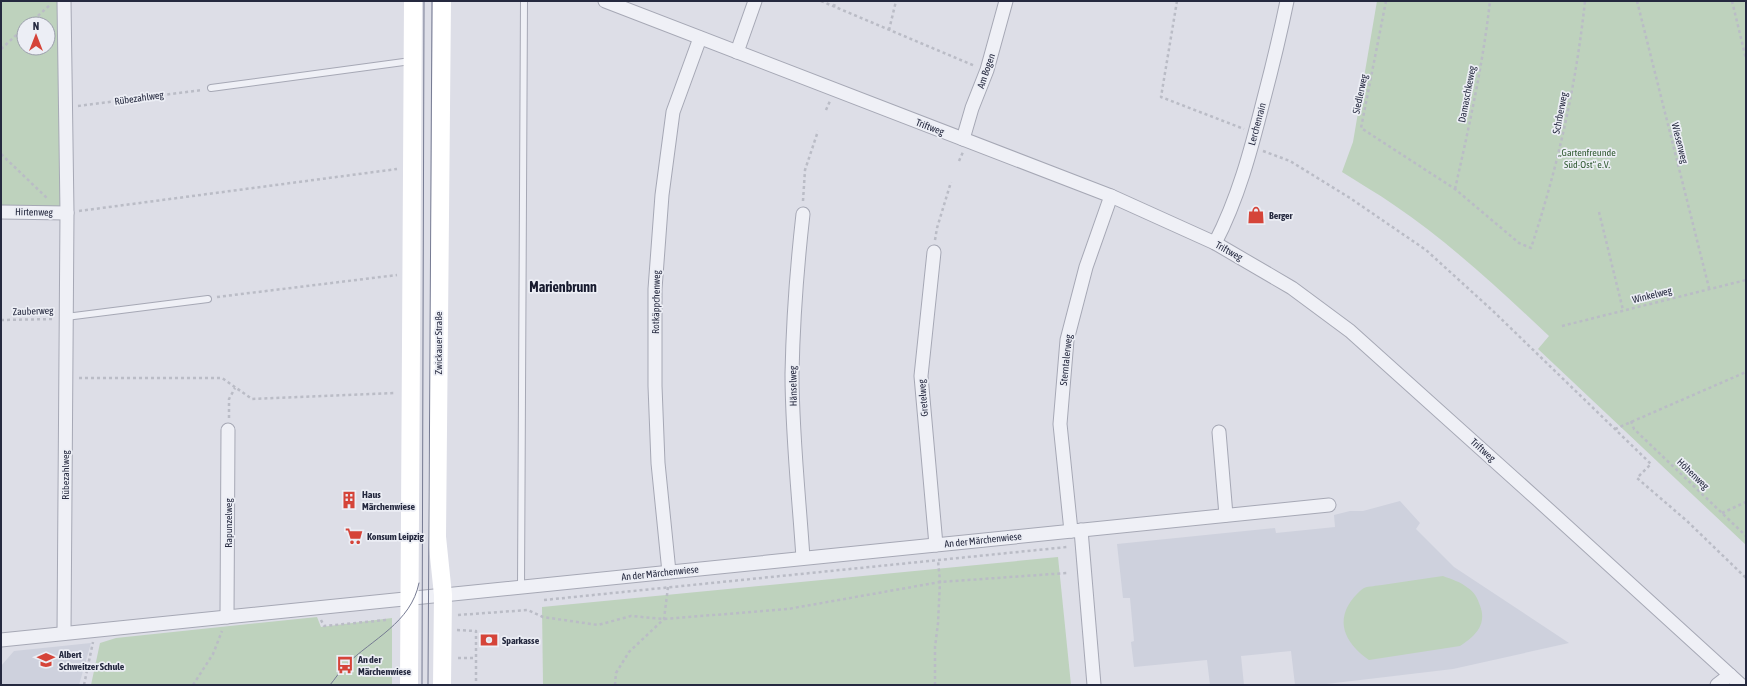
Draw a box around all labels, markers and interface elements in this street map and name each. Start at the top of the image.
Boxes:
north arrow [16,16,56,56]
text: N [33,20,39,32]
street label: Am Bogen [975,52,997,90]
street label: Damaschkeweg [1456,64,1478,123]
street label: Siedlerweg [1350,72,1370,115]
street label: Rübezahlweg [114,89,165,107]
street label: Schrberweg [1551,90,1570,135]
street label: Lerchenrain [1246,101,1268,147]
street label: Triftweg [914,117,946,138]
street label: Wiesenweg [1670,121,1691,165]
park label: „Gartenfreunde Süd-Ost“ e.V. [1558,147,1616,170]
shop icon: Berger [1246,205,1266,225]
street label: Hirtenweg [15,206,54,218]
place label: Berger [1269,210,1294,221]
street label: Triftweg [1213,239,1245,263]
street label: Rotkäppchenweg [650,269,662,334]
district label: Marienbrunn [529,279,597,295]
street label: Winkelweg [1631,285,1674,305]
street label: Zauberweg [12,305,54,317]
street label: Zwickauer Straße [433,311,444,374]
street label: Sterntalerweg [1058,333,1074,386]
street label: Hänselweg [787,365,799,406]
street label: Gretelweg [916,378,930,417]
street label: Triftweg [1468,436,1498,464]
street label: Rübezahlweg [60,450,71,500]
street label: Höhenweg [1675,456,1712,492]
place label: Haus Märchenwiese [362,489,416,512]
building icon: Haus Märchenwiese [339,490,359,510]
street label: Rapunzelweg [223,498,234,548]
supermarket icon: Konsum Leipzig [344,526,364,546]
street label: An der Märchenwiese [944,530,1023,550]
place label: Konsum Leipzig [367,531,424,542]
street label: An der Märchenwiese [621,563,700,583]
bank icon: Sparkasse [479,630,499,650]
place label: Sparkasse [502,635,540,646]
place label: Albert Schweitzer Schule [58,649,125,672]
school or university icon: Albert Schweitzer Schule [36,650,56,670]
place label: An der Märchenwiese [357,654,412,677]
bus stop icon: An der Märchenwiese [335,655,355,675]

